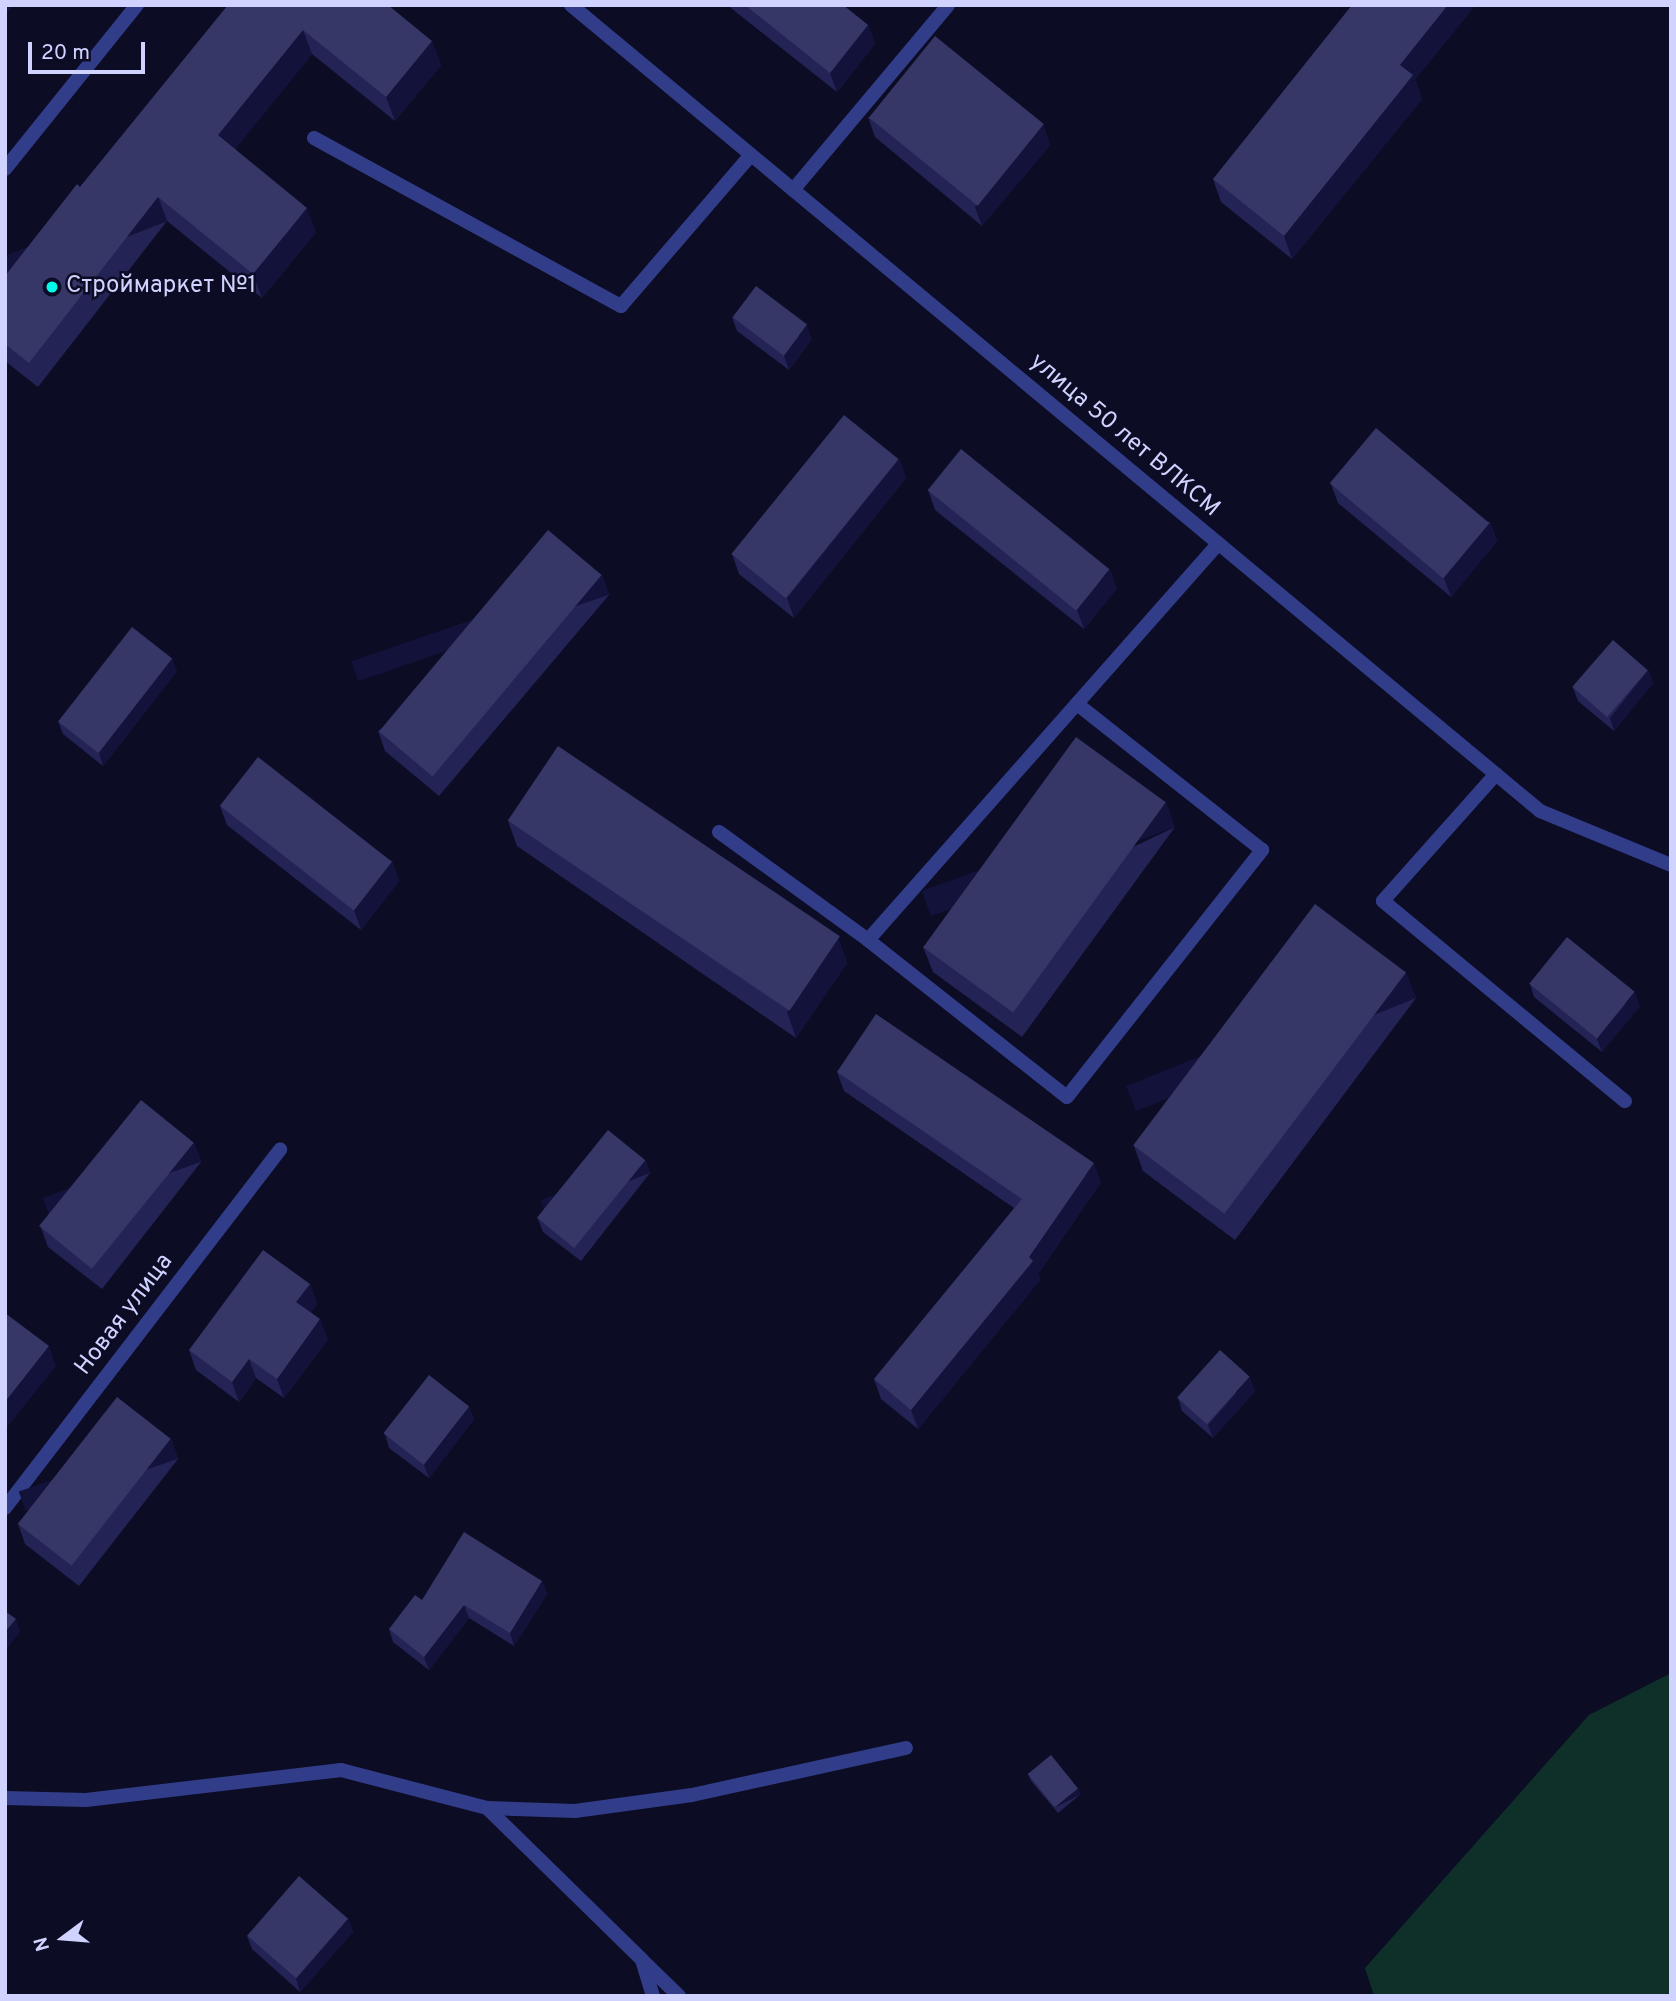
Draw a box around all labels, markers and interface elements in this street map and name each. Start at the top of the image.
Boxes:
scale bar [32,28,149,72]
text: 20 m [41,40,90,67]
place label: Строймаркет №1 [66,273,257,301]
marker: Строймаркет №1 [44,279,60,295]
street label: улица 50 лет ВЛКСМ [1023,348,1225,524]
street label: Новая улица [70,1249,180,1381]
north arrow [28,1903,98,1973]
text: N [29,1934,56,1954]

